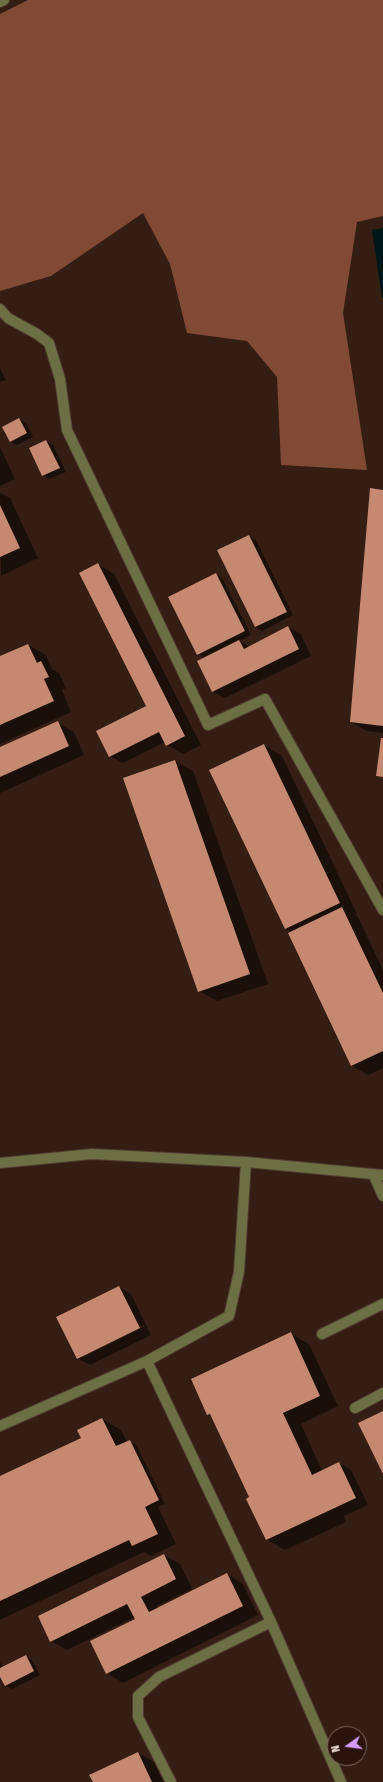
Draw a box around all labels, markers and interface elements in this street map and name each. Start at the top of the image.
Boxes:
north arrow [327,1726,367,1766]
text: N [329,1744,343,1754]

